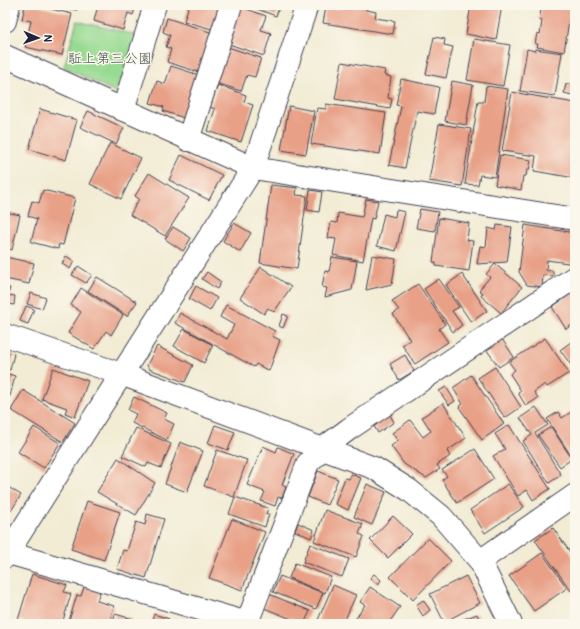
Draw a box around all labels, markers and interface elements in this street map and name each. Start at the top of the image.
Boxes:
north arrow [18,18,58,58]
text: N [41,34,54,43]
park label: 駈上第三公園 [68,50,152,67]

